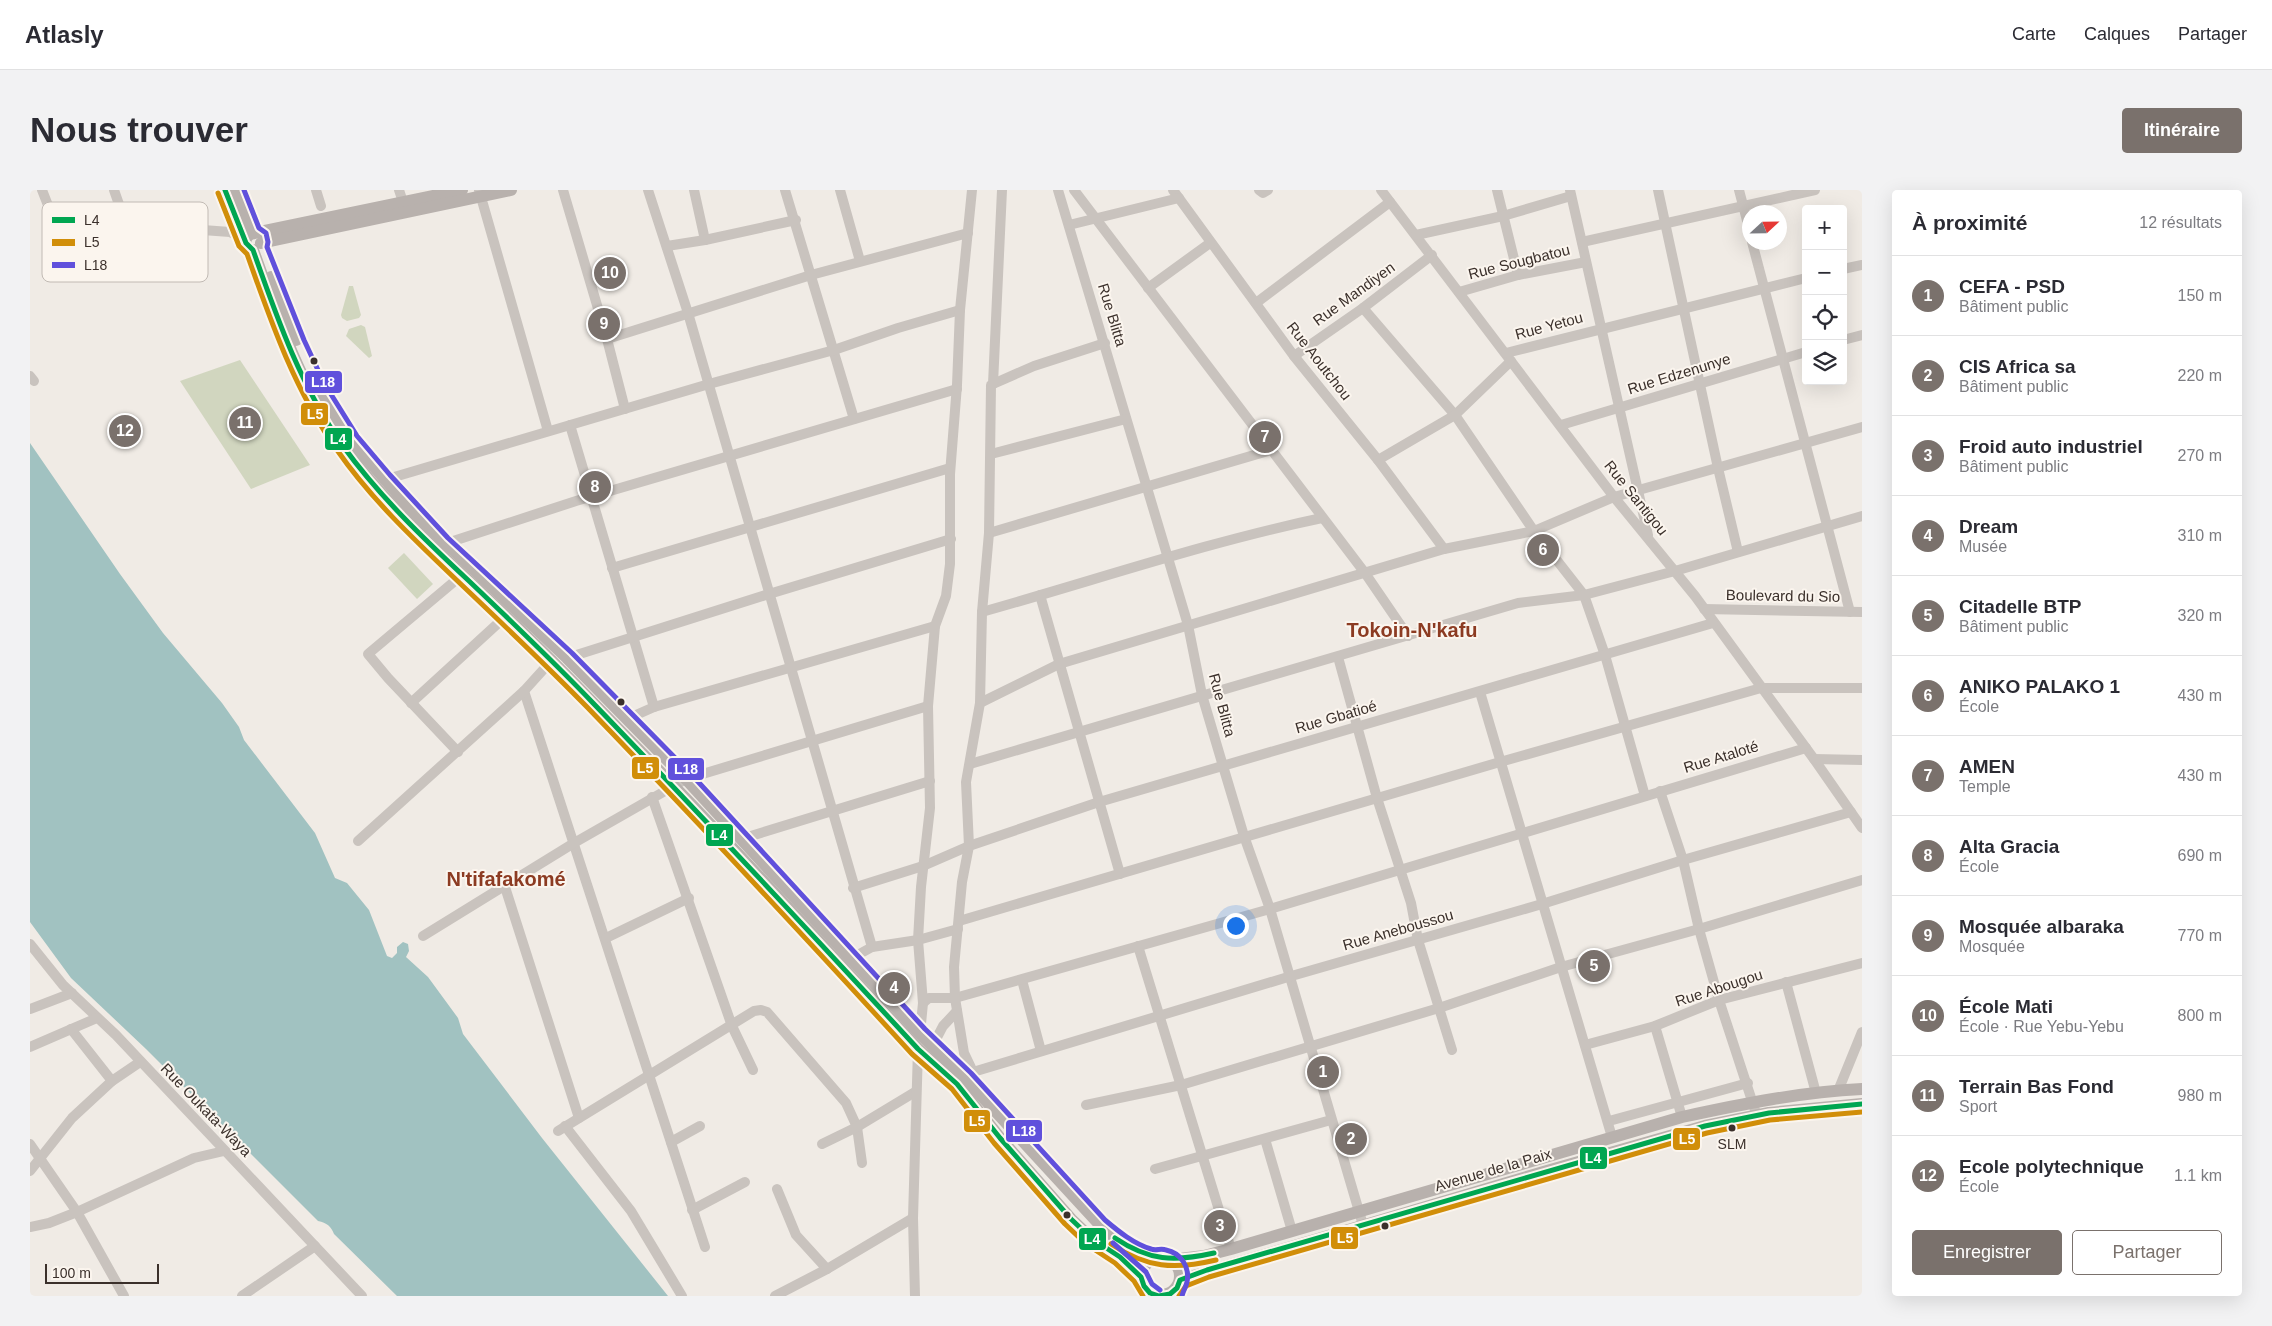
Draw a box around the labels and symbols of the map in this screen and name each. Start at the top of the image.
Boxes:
legend [42,202,208,282]
north arrow [1742,205,1787,250]
text: L4 [84,212,100,228]
text: L5 [84,234,100,250]
street label: Rue Sougbatou [1466,241,1572,282]
pin: 10 [594,254,626,292]
text: L18 [84,257,108,273]
street label: Rue Mandiyen [1310,258,1398,329]
street label: Rue Blitta [1095,281,1130,349]
pin: 9 [588,305,620,343]
street label: Rue Yetou [1513,308,1585,343]
street label: Rue Aoutchou [1284,318,1355,403]
street label: Rue Edzenunye [1625,350,1732,397]
unlabelled marker [309,356,319,366]
line badge: L18 [304,370,343,394]
text: L18 [311,374,335,390]
line badge: L5 [300,402,329,426]
pin: 11 [229,404,261,442]
text: L5 [307,406,323,422]
pin: 12 [109,412,141,450]
pin: 7 [1249,418,1281,456]
line badge: L4 [324,427,353,451]
text: L4 [330,431,346,447]
street label: Rue Santigou [1601,457,1672,538]
pin: 8 [579,468,611,506]
pin: 6 [1527,531,1559,569]
street label: Boulevard du Sio [1726,586,1840,605]
district label: Tokoin-N'kafu [1346,619,1478,641]
street label: Rue Blitta [1206,671,1239,739]
unlabelled marker [616,697,626,707]
street label: Rue Gbatioé [1293,697,1379,736]
street label: Rue Ataloté [1681,737,1760,776]
line badge: L5 [631,756,660,780]
line badge: L18 [667,757,705,781]
text: L5 [637,760,653,776]
text: L18 [674,761,698,777]
line badge: L4 [705,823,734,847]
text: L4 [711,827,727,843]
district label: N'tifafakomé [446,868,566,890]
street label: Rue Aneboussou [1341,906,1455,953]
your location [1223,913,1249,939]
pin: 5 [1578,947,1610,985]
street label: Rue Abougou [1673,965,1765,1010]
pin: 4 [878,969,910,1007]
pin: 1 [1307,1053,1339,1091]
street label: Rue Oukata-Waya [158,1060,256,1160]
line badge: L5 [963,1109,991,1133]
text: L5 [969,1113,985,1129]
line badge: L18 [1005,1119,1043,1143]
pin: 2 [1335,1120,1367,1158]
text: L18 [1012,1123,1036,1139]
marker: SLM [1727,1123,1737,1133]
line badge: L5 [1672,1127,1701,1151]
text: L5 [1679,1131,1695,1147]
place label: SLM [1718,1136,1746,1152]
street label: Avenue de la Paix [1433,1145,1554,1194]
line badge: L4 [1579,1146,1608,1170]
text: L4 [1585,1150,1601,1166]
pin: 3 [1204,1207,1236,1245]
unlabelled marker [1062,1210,1072,1220]
unlabelled marker [1380,1221,1390,1231]
line badge: L5 [1330,1226,1359,1250]
line badge: L4 [1078,1227,1107,1251]
text: L5 [1337,1230,1353,1246]
text: L4 [1084,1231,1100,1247]
scale bar [45,1261,159,1284]

